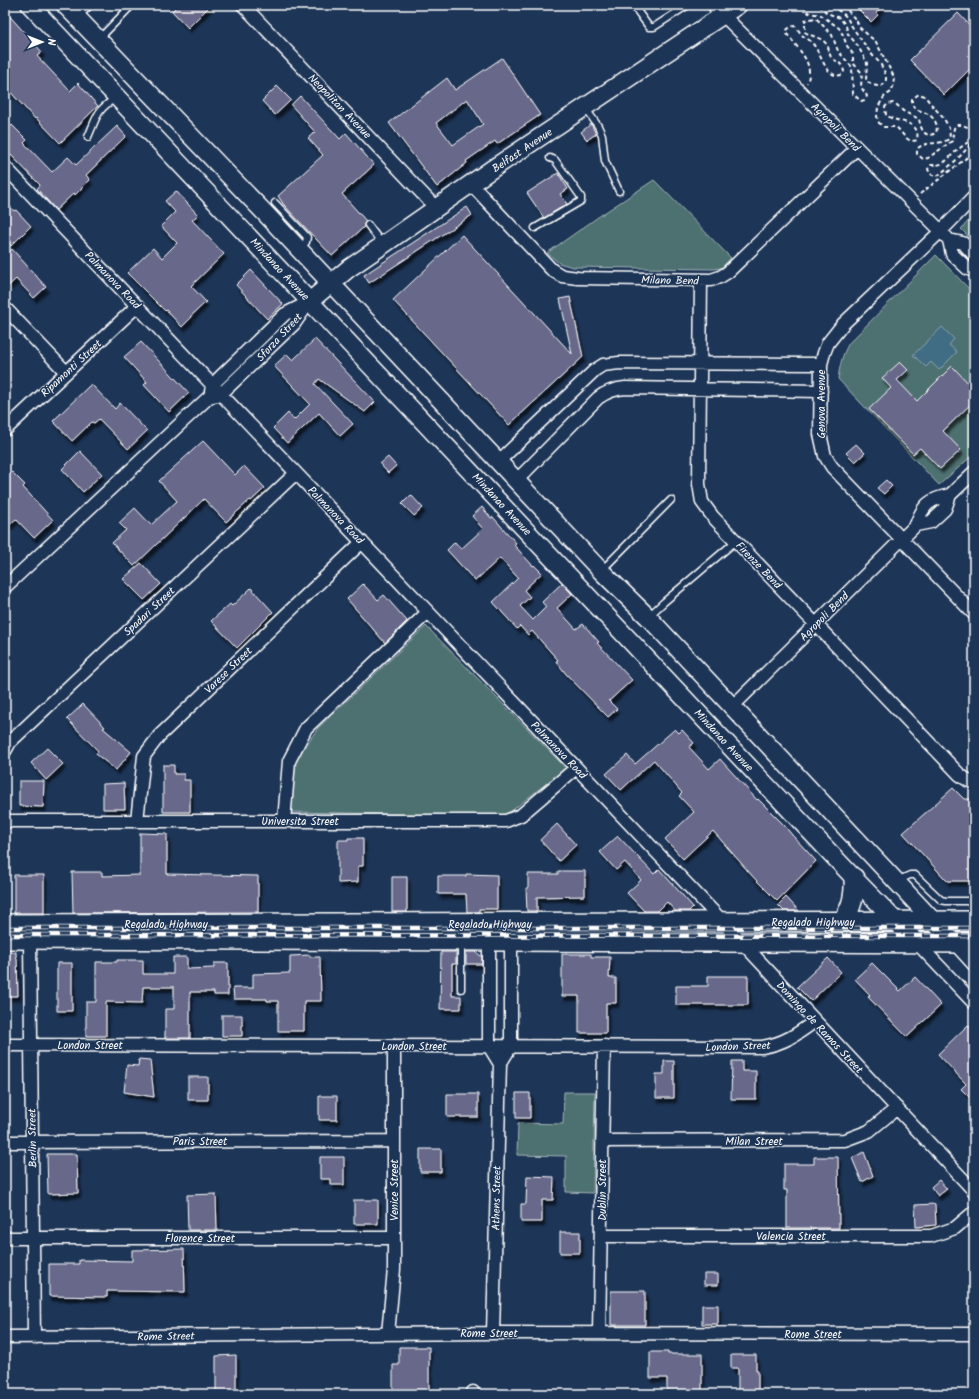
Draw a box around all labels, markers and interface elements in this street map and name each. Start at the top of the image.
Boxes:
north arrow [22,22,62,62]
text: N [42,39,60,46]
street label: Neopolitan Avenue [303,70,375,144]
street label: Agropoli Bend [806,99,865,157]
street label: Belfast Avenue [489,124,557,178]
street label: Mindanao Avenue [245,234,313,305]
street label: Palmanova Road [80,248,145,314]
street label: Milano Bend [641,271,700,291]
street label: Sforza Street [252,309,308,366]
street label: Ripamonti Street [37,335,107,402]
street label: Genova Avenue [813,369,831,439]
street label: Mindanao Avenue [467,469,535,540]
street label: Palmanova Road [303,483,368,549]
street label: Firenze Bend [731,538,786,594]
street label: Spadari Street [120,582,180,641]
street label: Agropoli Bend [796,587,854,646]
street label: Varese Street [200,642,258,699]
street label: Mindanao Avenue [689,705,757,776]
street label: Palmanova Road [526,718,591,784]
street label: Universita Street [261,813,339,831]
street label: Regalado Highway [771,914,856,932]
street label: Regalado Highway [124,916,209,934]
street label: Regalado Highway [448,916,533,934]
street label: Domingo de Ramos Street [771,977,868,1079]
street label: London Street [57,1037,123,1055]
street label: London Street [705,1037,772,1057]
street label: London Street [381,1038,447,1056]
street label: Berlin Street [23,1108,43,1168]
street label: Paris Street [173,1133,228,1151]
street label: Milan Street [725,1133,783,1151]
street label: Dublin Street [594,1158,612,1221]
street label: Venice Street [386,1159,404,1221]
street label: Athens Street [487,1165,507,1230]
street label: Valencia Street [756,1228,826,1246]
street label: Florence Street [165,1230,236,1248]
street label: Rome Street [460,1325,518,1343]
street label: Rome Street [784,1326,842,1344]
street label: Rome Street [137,1327,196,1346]

